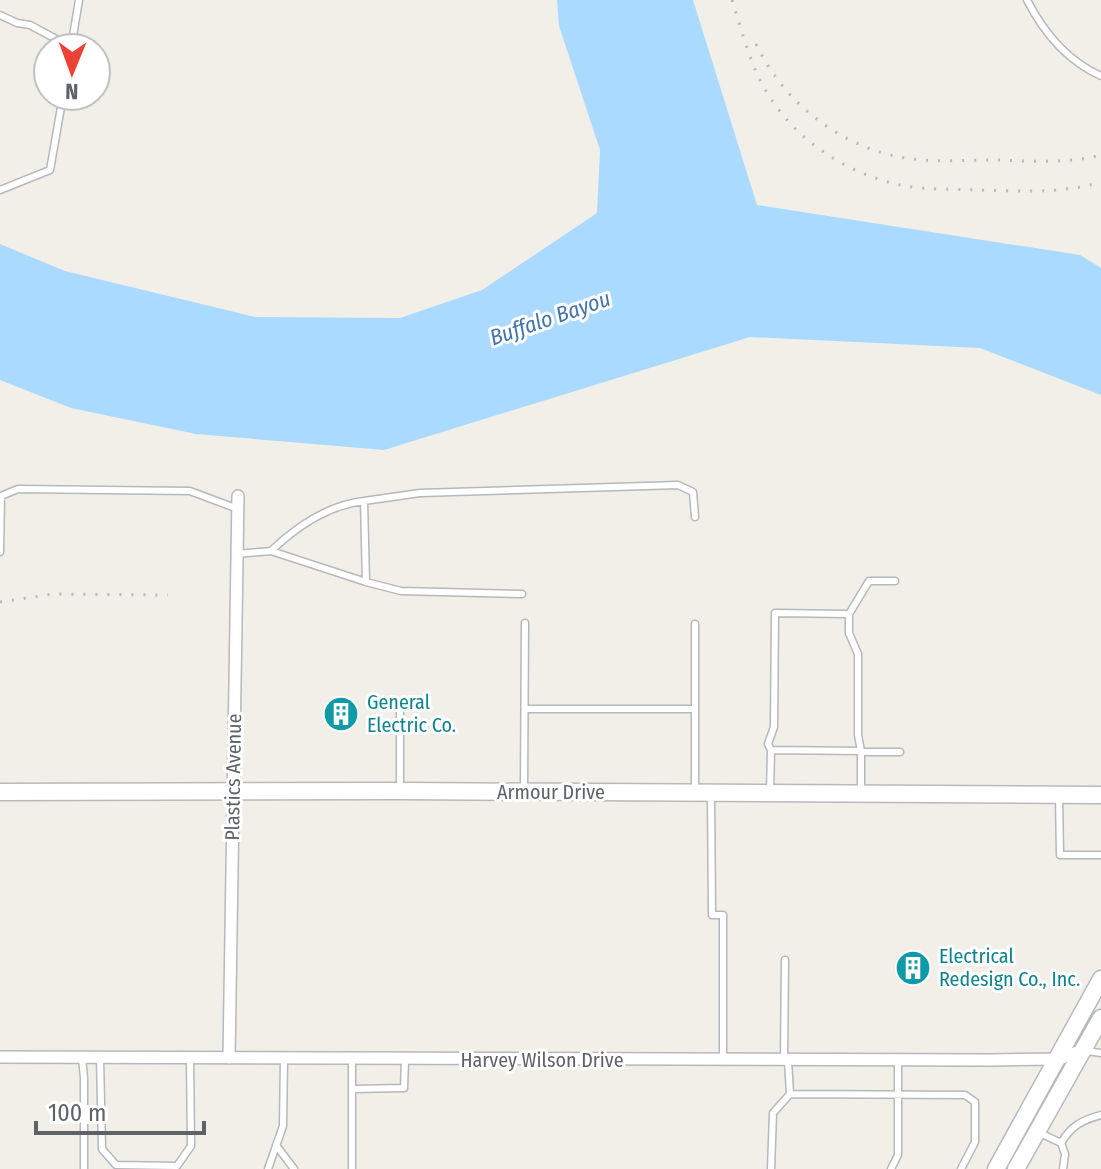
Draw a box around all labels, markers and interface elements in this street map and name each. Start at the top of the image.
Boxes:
north arrow [32,32,112,112]
text: N [65,78,78,105]
water label: Buffalo Bayou [486,285,614,351]
place label: General Electric Co. [367,690,456,737]
building icon: General Electric Co. [322,695,360,733]
street label: Plastics Avenue [220,713,246,841]
street label: Armour Drive [497,780,605,804]
place label: Electrical Redesign Co., Inc. [939,944,1080,991]
building icon: Electrical Redesign Co., Inc. [894,949,932,987]
street label: Harvey Wilson Drive [460,1048,624,1072]
scale bar [36,1085,204,1135]
text: 100 m [48,1099,106,1127]

